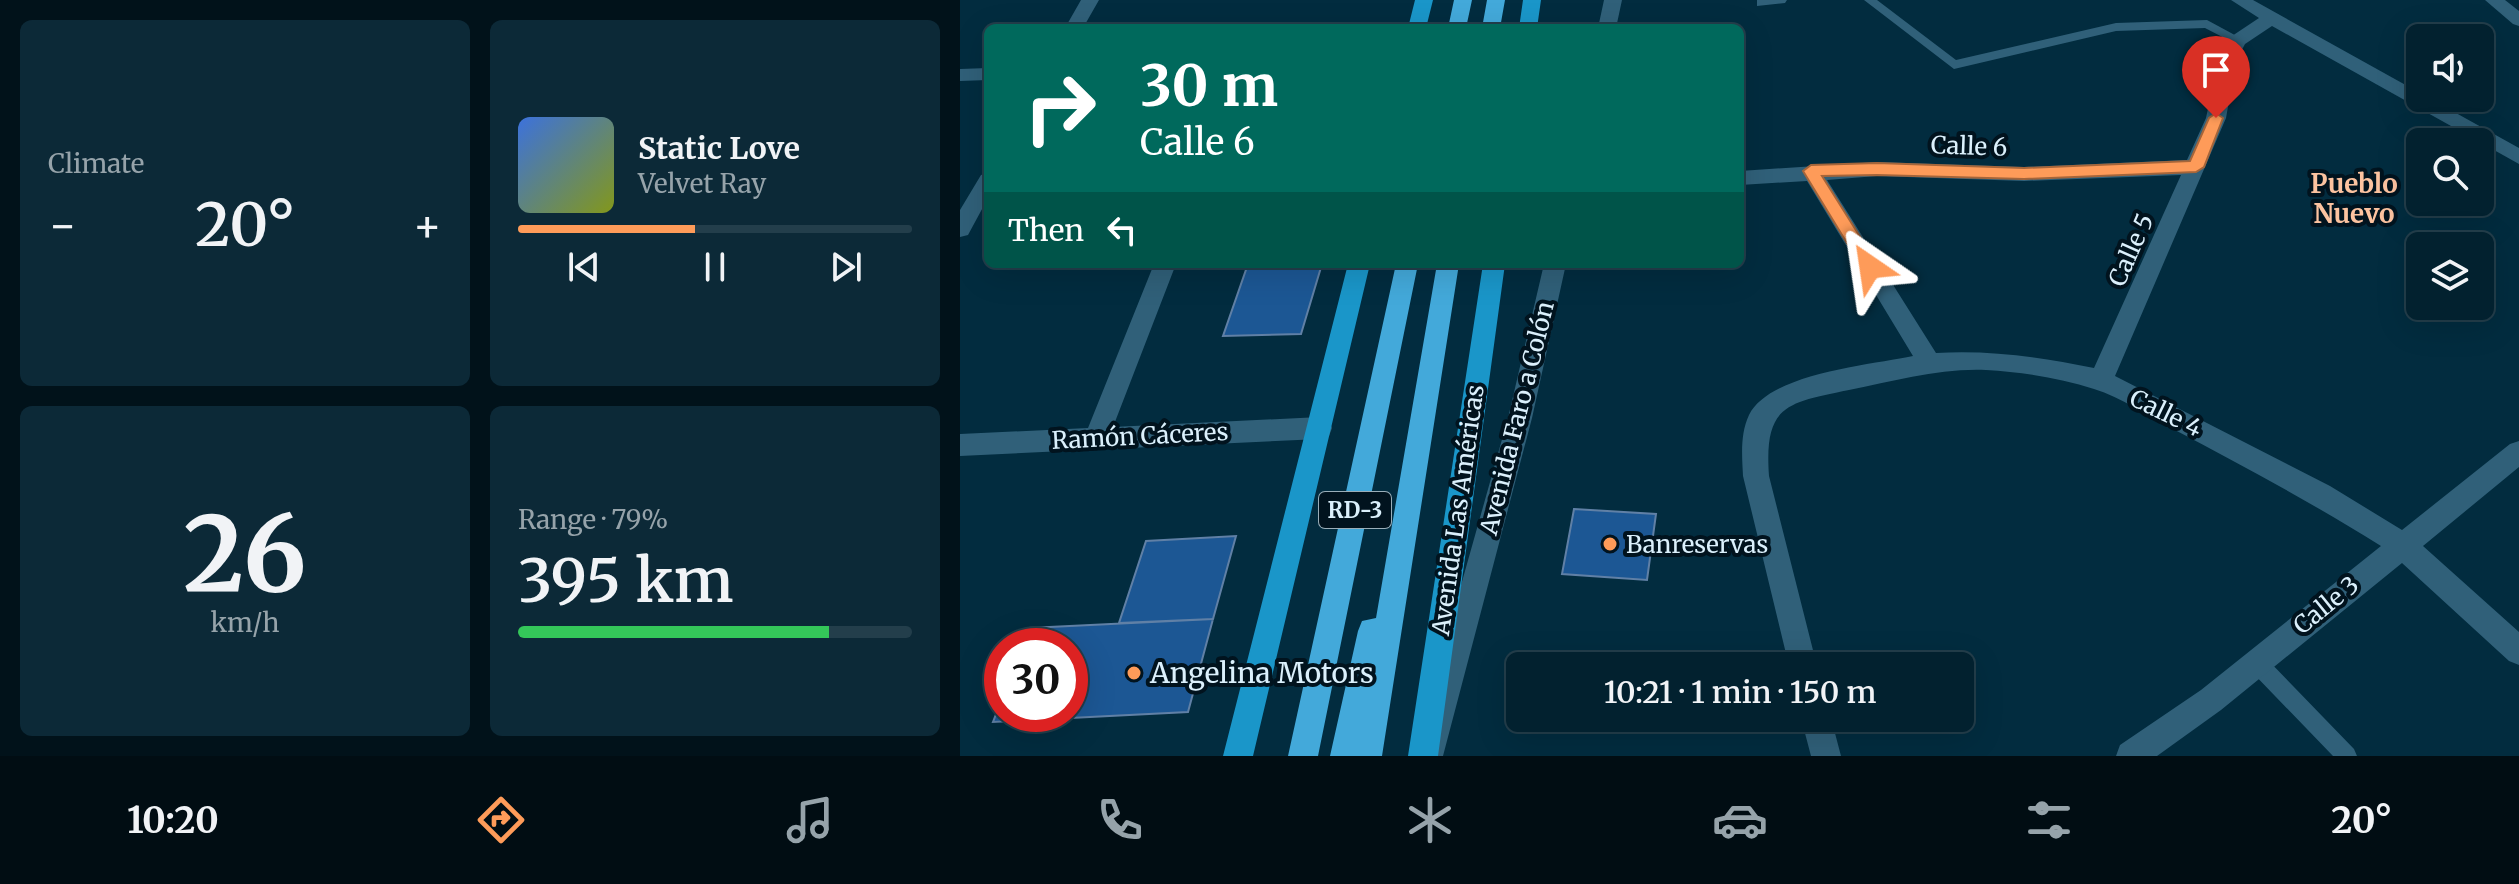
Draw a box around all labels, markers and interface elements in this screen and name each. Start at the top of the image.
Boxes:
map controls [2406,24,2494,320]
button: sound [2406,24,2494,112]
pin [2182,36,2250,118]
icon: arrive [2194,48,2238,92]
text: 30 m [1140,51,1278,121]
icon: right [1008,56,1112,160]
text: Calle 6 [1140,120,1255,165]
button: search [2406,128,2494,216]
text: Static Love [638,129,800,167]
street label: Calle 6 [1930,129,2008,163]
text: Climate [48,147,144,180]
text: Velvet Ray [638,167,766,200]
district label: Pueblo Nuevo [2310,167,2398,230]
text: 20° [195,187,295,262]
text: − [48,198,77,253]
text: + [413,198,442,253]
icon: left [1100,208,1144,252]
street label: Calle 5 [2101,209,2161,291]
text: Then [1008,211,1084,249]
position arrow [1828,225,1912,309]
button: layers [2406,232,2494,320]
icon: previous [562,245,606,289]
icon: pause [693,245,737,289]
icon: next [824,245,868,289]
street label: Avenida Faro a Colón [1473,298,1561,539]
street label: Calle 4 [2125,382,2207,444]
street label: Avenida Las Américas [1425,383,1491,638]
street label: Ramón Cáceres [1051,416,1229,456]
text: 26 [183,489,307,619]
road number: RD-3 [1319,492,1391,528]
text: Range · 79% [518,503,668,536]
place label: Banreservas [1626,529,1768,560]
marker: Banreservas [1601,535,1619,553]
text: 395 km [518,543,734,618]
street label: Calle 3 [2287,569,2365,641]
text: km/h [211,606,279,639]
speed limit sign: 30 [984,628,1088,732]
place label: Angelina Motors [1149,655,1374,691]
marker: Angelina Motors [1125,664,1143,682]
text: 10:21 · 1 min · 150 m [1604,673,1876,711]
icon: directions [473,792,529,848]
icon: music [782,792,838,848]
icon: phone [1092,792,1148,848]
icon: climate [1402,792,1458,848]
icon: car [1712,792,1768,848]
icon: filters [2021,792,2077,848]
text: 10:20 [127,798,219,843]
text: 20° [2331,798,2392,843]

